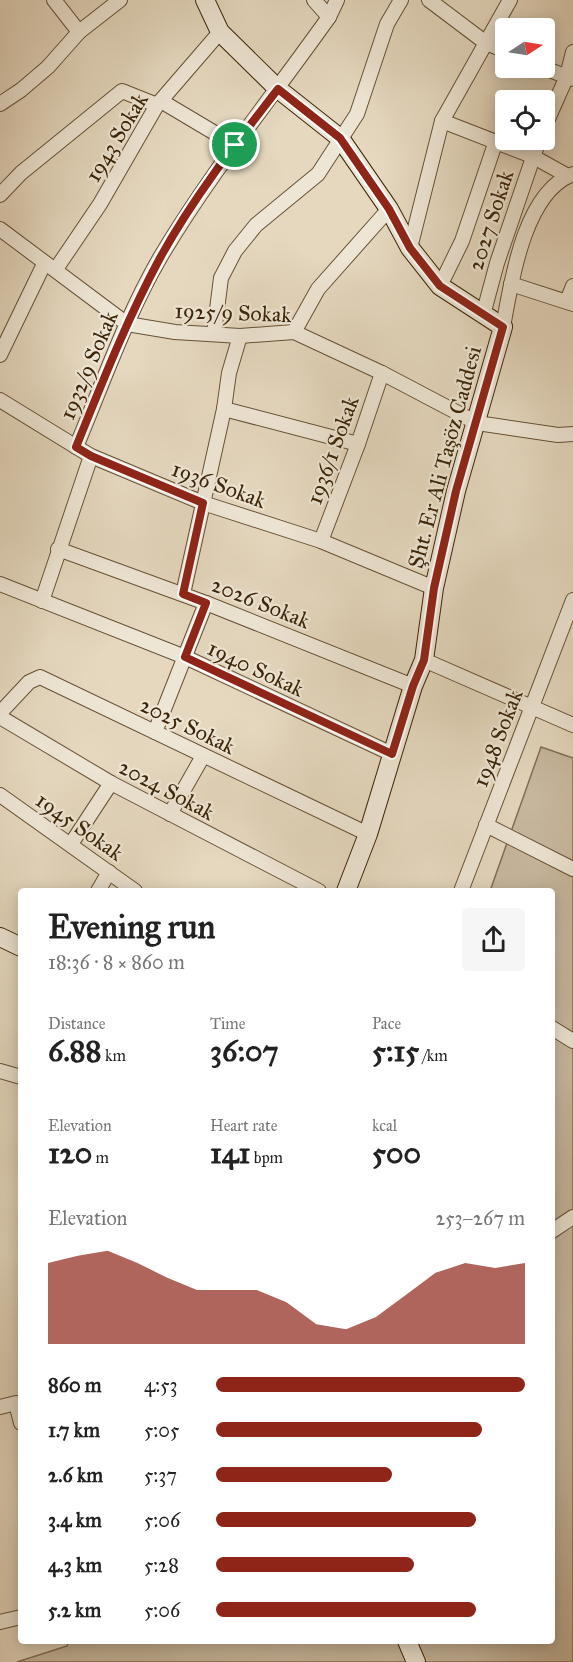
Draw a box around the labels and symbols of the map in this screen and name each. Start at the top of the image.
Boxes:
north arrow [495,18,555,78]
street label: 1943 Sokak [79,87,154,187]
pin [209,119,260,170]
street label: 2027 Sokak [462,166,520,274]
street label: 1925/9 Sokak [174,297,293,328]
street label: 1932/9 Sokak [53,306,124,424]
street label: Şht. Er Ali Taşöz Caddesi [402,343,487,571]
street label: 1936/1 Sokak [300,392,365,508]
street label: 1936 Sokak [168,455,271,514]
street label: 2026 Sokak [208,570,315,635]
street label: 1940 Sokak [203,634,309,703]
street label: 1948 Sokak [466,685,529,791]
street label: 2025 Sokak [136,691,241,760]
street label: 2024 Sokak [114,753,220,826]
street label: 1945 Sokak [31,786,129,867]

